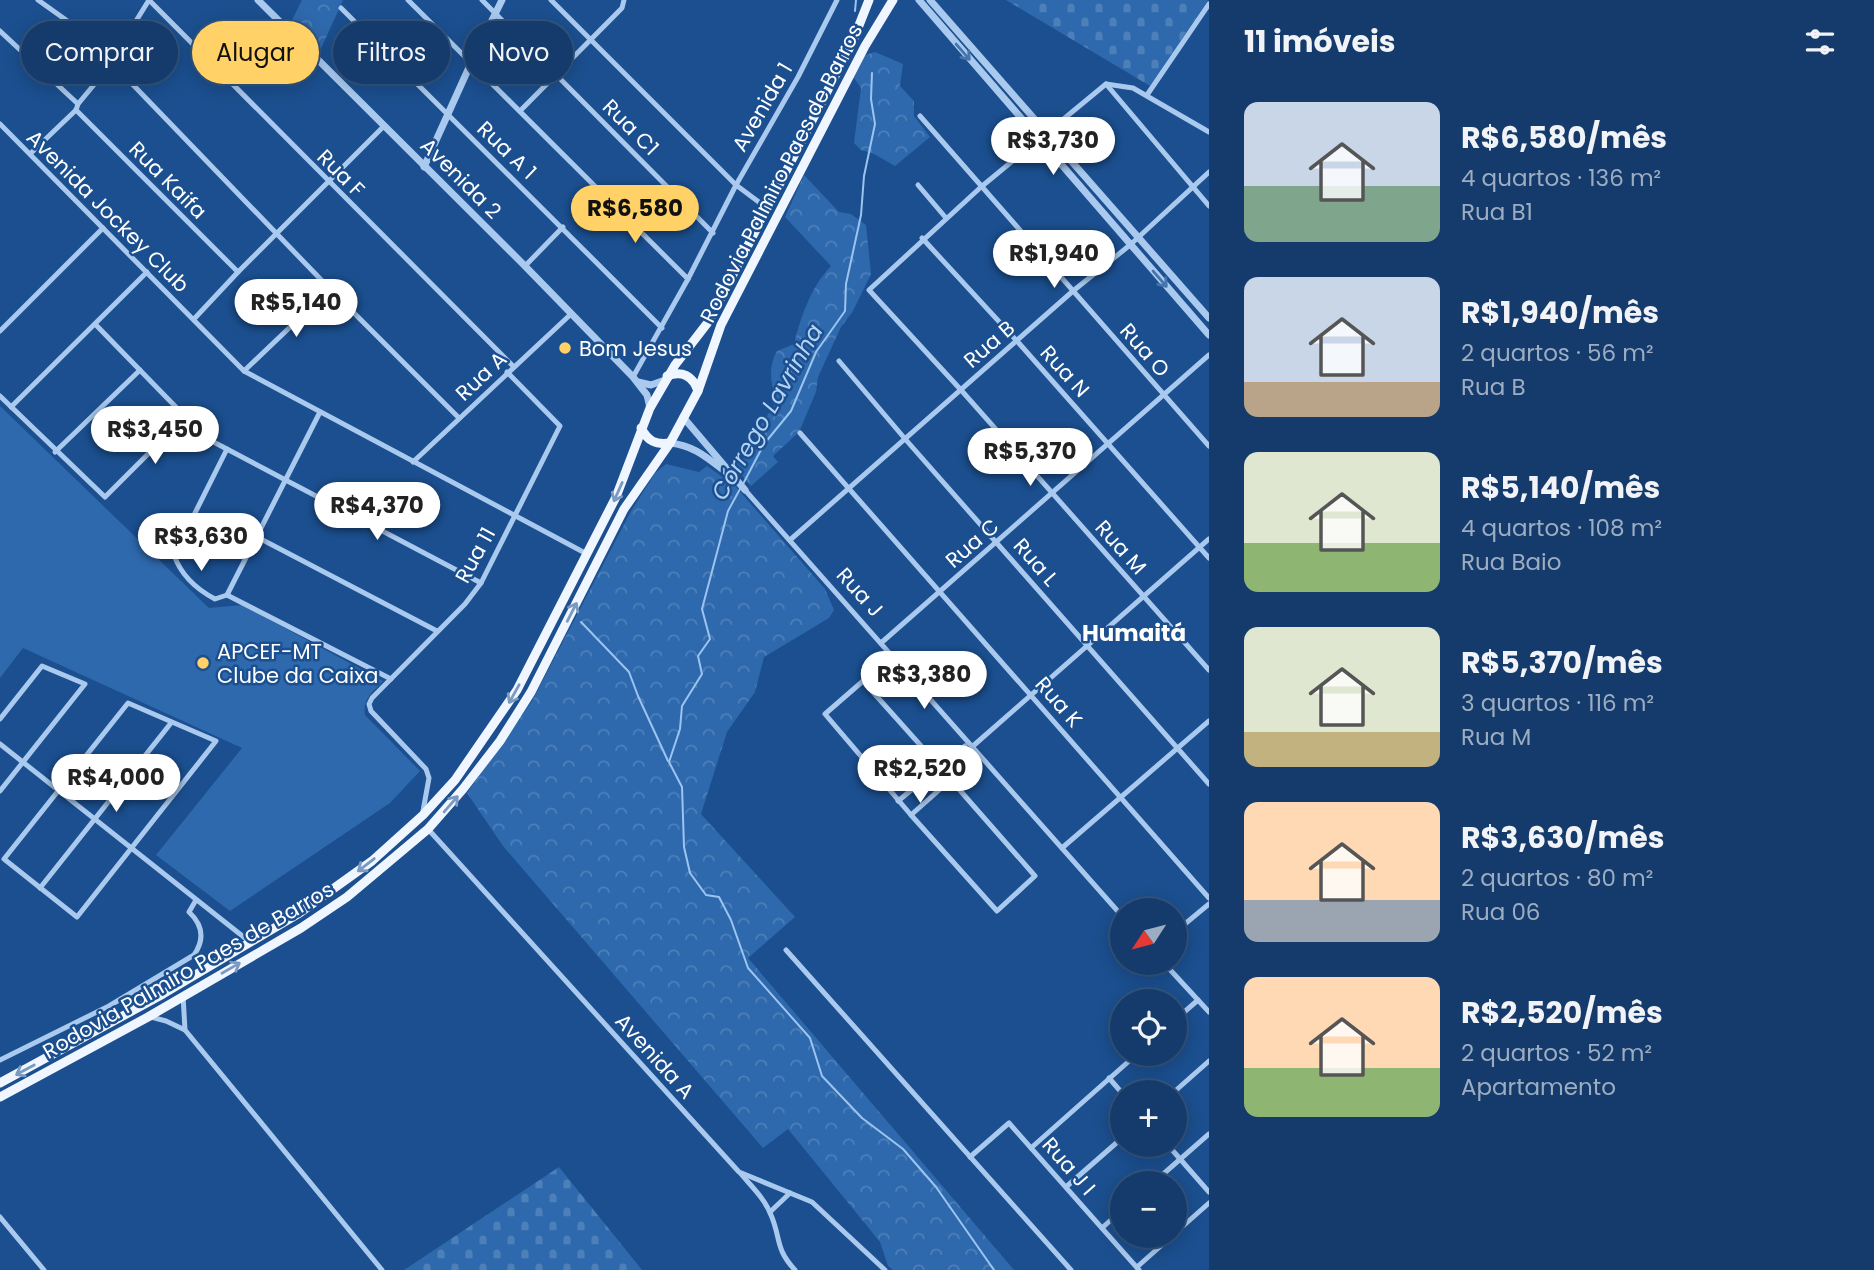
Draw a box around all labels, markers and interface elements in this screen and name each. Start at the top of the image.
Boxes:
street label: Rodovia Palmiro Paes de Barros [693,19,869,327]
text: 11 imóveis [1244,20,1396,63]
chip: Comprar [21,21,178,84]
chip: Alugar [192,21,319,84]
chip: Filtros [333,21,450,84]
chip: Novo [464,21,573,84]
icon: filters [1801,23,1839,61]
one-way arrow [955,42,971,60]
street label: Avenida 1 [725,57,799,157]
street label: Rua C1 [596,92,666,162]
street label: Rua A 1 [471,114,543,186]
text: R$6,580/mês [1461,116,1667,159]
pin: R$3,730 [988,118,1118,177]
street label: Avenida Jockey Club [20,123,196,299]
text: R$3,730 [1007,124,1099,156]
icon: home [1300,130,1384,214]
street label: Avenida 2 [414,131,508,225]
street label: Rua Kaifa [123,135,213,225]
street label: Rua F [311,143,371,203]
text: 4 quartos · 136 m² [1461,162,1661,194]
pin: R$6,580 [570,186,700,245]
text: R$6,580 [587,192,683,224]
text: Rua B1 [1461,196,1533,228]
pin: R$1,940 [989,230,1119,290]
text: R$1,940 [1009,237,1099,269]
one-way arrow [1152,270,1168,288]
pin: R$5,140 [231,280,361,339]
text: R$5,140 [251,286,341,318]
text: R$1,940/mês [1461,291,1659,334]
icon: home [1300,305,1384,389]
street label: Rua B [957,314,1021,374]
street label: Rua O [1114,317,1176,383]
water label: Córrego Lavrinha [703,318,831,506]
place label: Bom Jesus [579,334,692,363]
text: 2 quartos · 56 m² [1461,337,1654,369]
street label: Rua N [1034,339,1096,403]
marker: Bom Jesus [557,340,573,356]
street label: Rua A [449,345,513,407]
text: Rua B [1461,371,1526,403]
pin: R$3,450 [90,406,220,466]
text: R$3,450 [107,413,203,445]
pin: R$5,370 [965,428,1095,488]
text: R$5,370 [984,435,1076,467]
text: R$5,140/mês [1461,466,1660,509]
icon: home [1300,480,1384,564]
one-way arrow [611,481,624,502]
pin: R$4,370 [312,482,442,542]
text: R$4,370 [330,489,424,521]
street label: Rua C [939,512,1005,574]
text: 4 quartos · 108 m² [1461,512,1662,544]
street label: Rua M [1089,513,1153,581]
pin: R$3,630 [136,514,266,573]
text: R$3,630 [154,520,248,552]
street label: Rua 11 [448,522,502,588]
street label: Rua L [1007,532,1065,592]
text: Rua Baio [1461,546,1561,578]
street label: Rua J [830,561,890,623]
one-way arrow [565,602,579,623]
district label: Humaitá [1082,617,1186,649]
place label: APCEF-MT Clube da Caixa [217,637,378,690]
text: R$5,370/mês [1461,641,1663,684]
pin: R$3,380 [859,652,989,711]
marker: APCEF-MT Clube da Caixa [195,655,211,671]
icon: home [1300,655,1384,739]
text: R$3,380 [877,658,971,690]
street label: Rua K [1029,670,1089,734]
one-way arrow [507,683,520,704]
text: 3 quartos · 116 m² [1461,687,1654,719]
text: Rua M [1461,721,1531,753]
pin: R$2,520 [855,746,985,805]
text: R$2,520 [874,752,966,784]
pin: R$4,000 [51,754,181,814]
text: R$4,000 [67,761,165,793]
one-way arrow [443,795,459,813]
text: R$3,630/mês [1461,816,1664,859]
icon: home [1300,830,1384,914]
one-way arrow [358,858,376,873]
text: 2 quartos · 80 m² [1461,862,1653,894]
street label: Rodovia Palmiro Paes de Barros [37,875,339,1065]
text: Rua 06 [1461,896,1540,928]
north arrow [1110,898,1186,975]
map controls [1110,898,1187,1248]
one-way arrow [220,961,240,975]
button: locate [1110,989,1187,1066]
text: R$2,520/mês [1461,991,1663,1034]
icon: home [1300,1005,1384,1089]
street label: Avenida A [609,1007,701,1105]
text: 2 quartos · 52 m² [1461,1037,1652,1069]
one-way arrow [15,1064,35,1078]
text: Apartamento [1461,1071,1616,1103]
button: + [1110,1080,1187,1157]
street label: Rua J I [1036,1131,1102,1201]
button: − [1110,1171,1187,1248]

